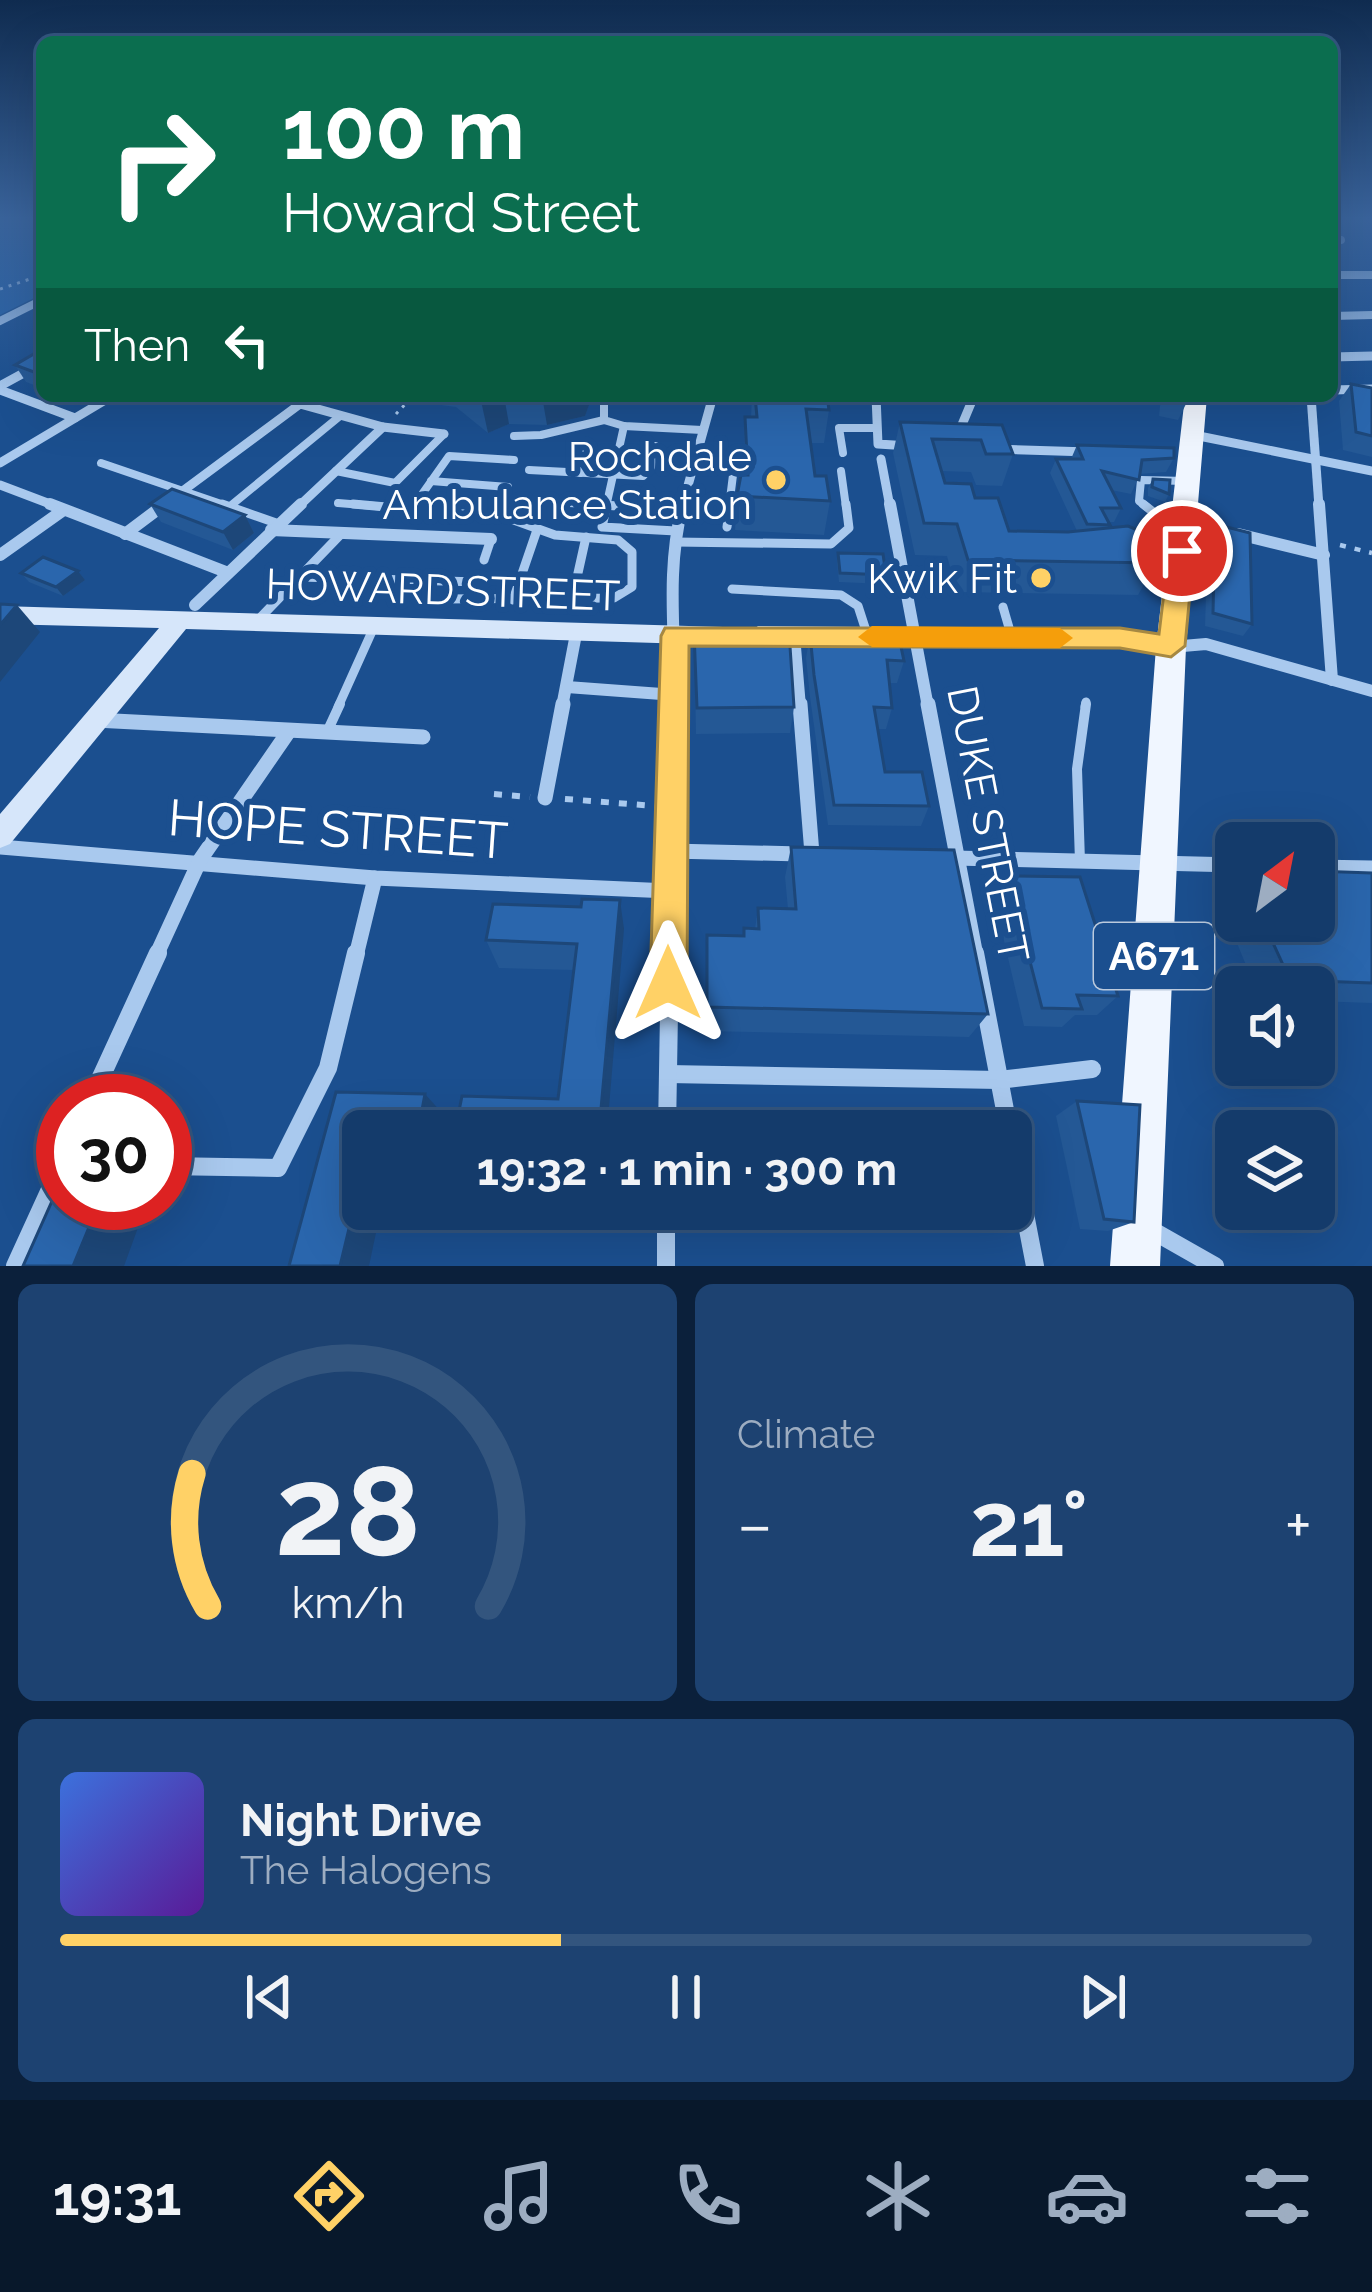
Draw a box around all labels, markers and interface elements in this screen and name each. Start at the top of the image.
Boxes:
text: 100 m [282,80,525,179]
icon: right [84,84,240,240]
text: Howard Street [282,181,640,245]
icon: left [214,312,280,378]
text: Then [84,319,190,372]
place label: Rochdale Ambulance Station [383,432,752,529]
marker: Rochdale Ambulance Station [763,467,789,493]
pin [1131,500,1233,602]
icon: arrive [1149,518,1215,584]
place label: Kwik Fit [867,554,1017,603]
street label: HOWARD STREET [265,559,621,621]
marker: Kwik Fit [1028,565,1054,591]
street label: DUKE STREET [937,682,1039,966]
street label: HOPE STREET [166,787,510,871]
north arrow [1215,822,1335,942]
map controls [1215,822,1335,1230]
position arrow [605,920,731,1046]
road number: A671 [1094,923,1214,989]
button: sound [1215,966,1335,1086]
speed limit sign: 30 [36,1074,192,1230]
button: layers [1215,1110,1335,1230]
text: 19:32 · 1 min · 300 m [477,1143,897,1196]
text: Climate [737,1411,875,1457]
text: 28 [275,1438,420,1584]
text: 21° [969,1471,1088,1577]
text: − [737,1486,773,1563]
text: + [1285,1486,1312,1563]
text: km/h [291,1577,404,1627]
text: Night Drive [240,1794,481,1847]
text: The Halogens [240,1847,492,1893]
icon: previous [236,1964,302,2030]
icon: pause [653,1964,719,2030]
icon: next [1070,1964,1136,2030]
icon: directions [287,2154,371,2238]
icon: music [477,2154,561,2238]
icon: phone [666,2154,750,2238]
icon: climate [856,2154,940,2238]
icon: car [1045,2154,1129,2238]
icon: filters [1235,2154,1319,2238]
text: 19:31 [53,2164,181,2228]

